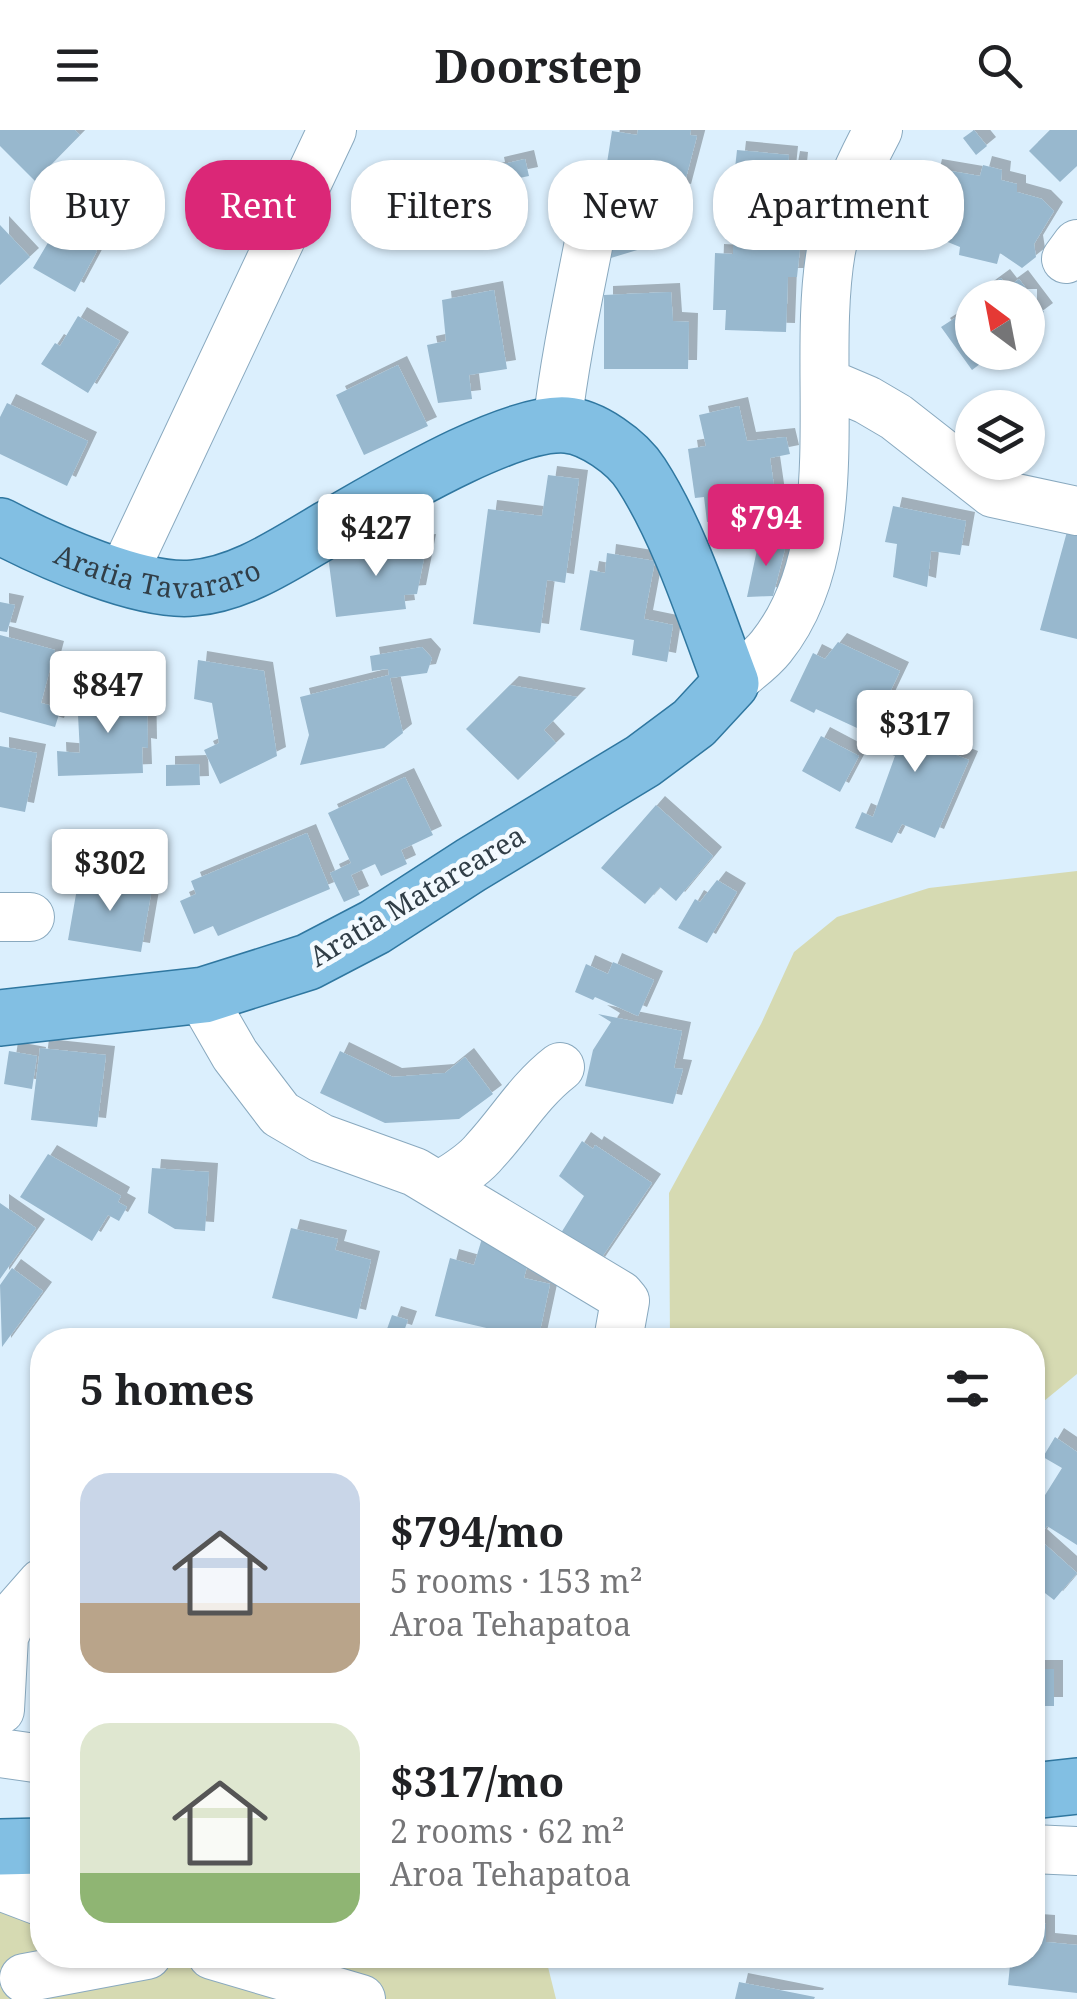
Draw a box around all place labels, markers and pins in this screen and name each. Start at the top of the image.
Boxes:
pin: $794 [707,484,825,569]
pin: $427 [317,494,435,579]
pin: $847 [49,651,167,736]
pin: $317 [856,690,974,775]
pin: $302 [51,829,169,914]

